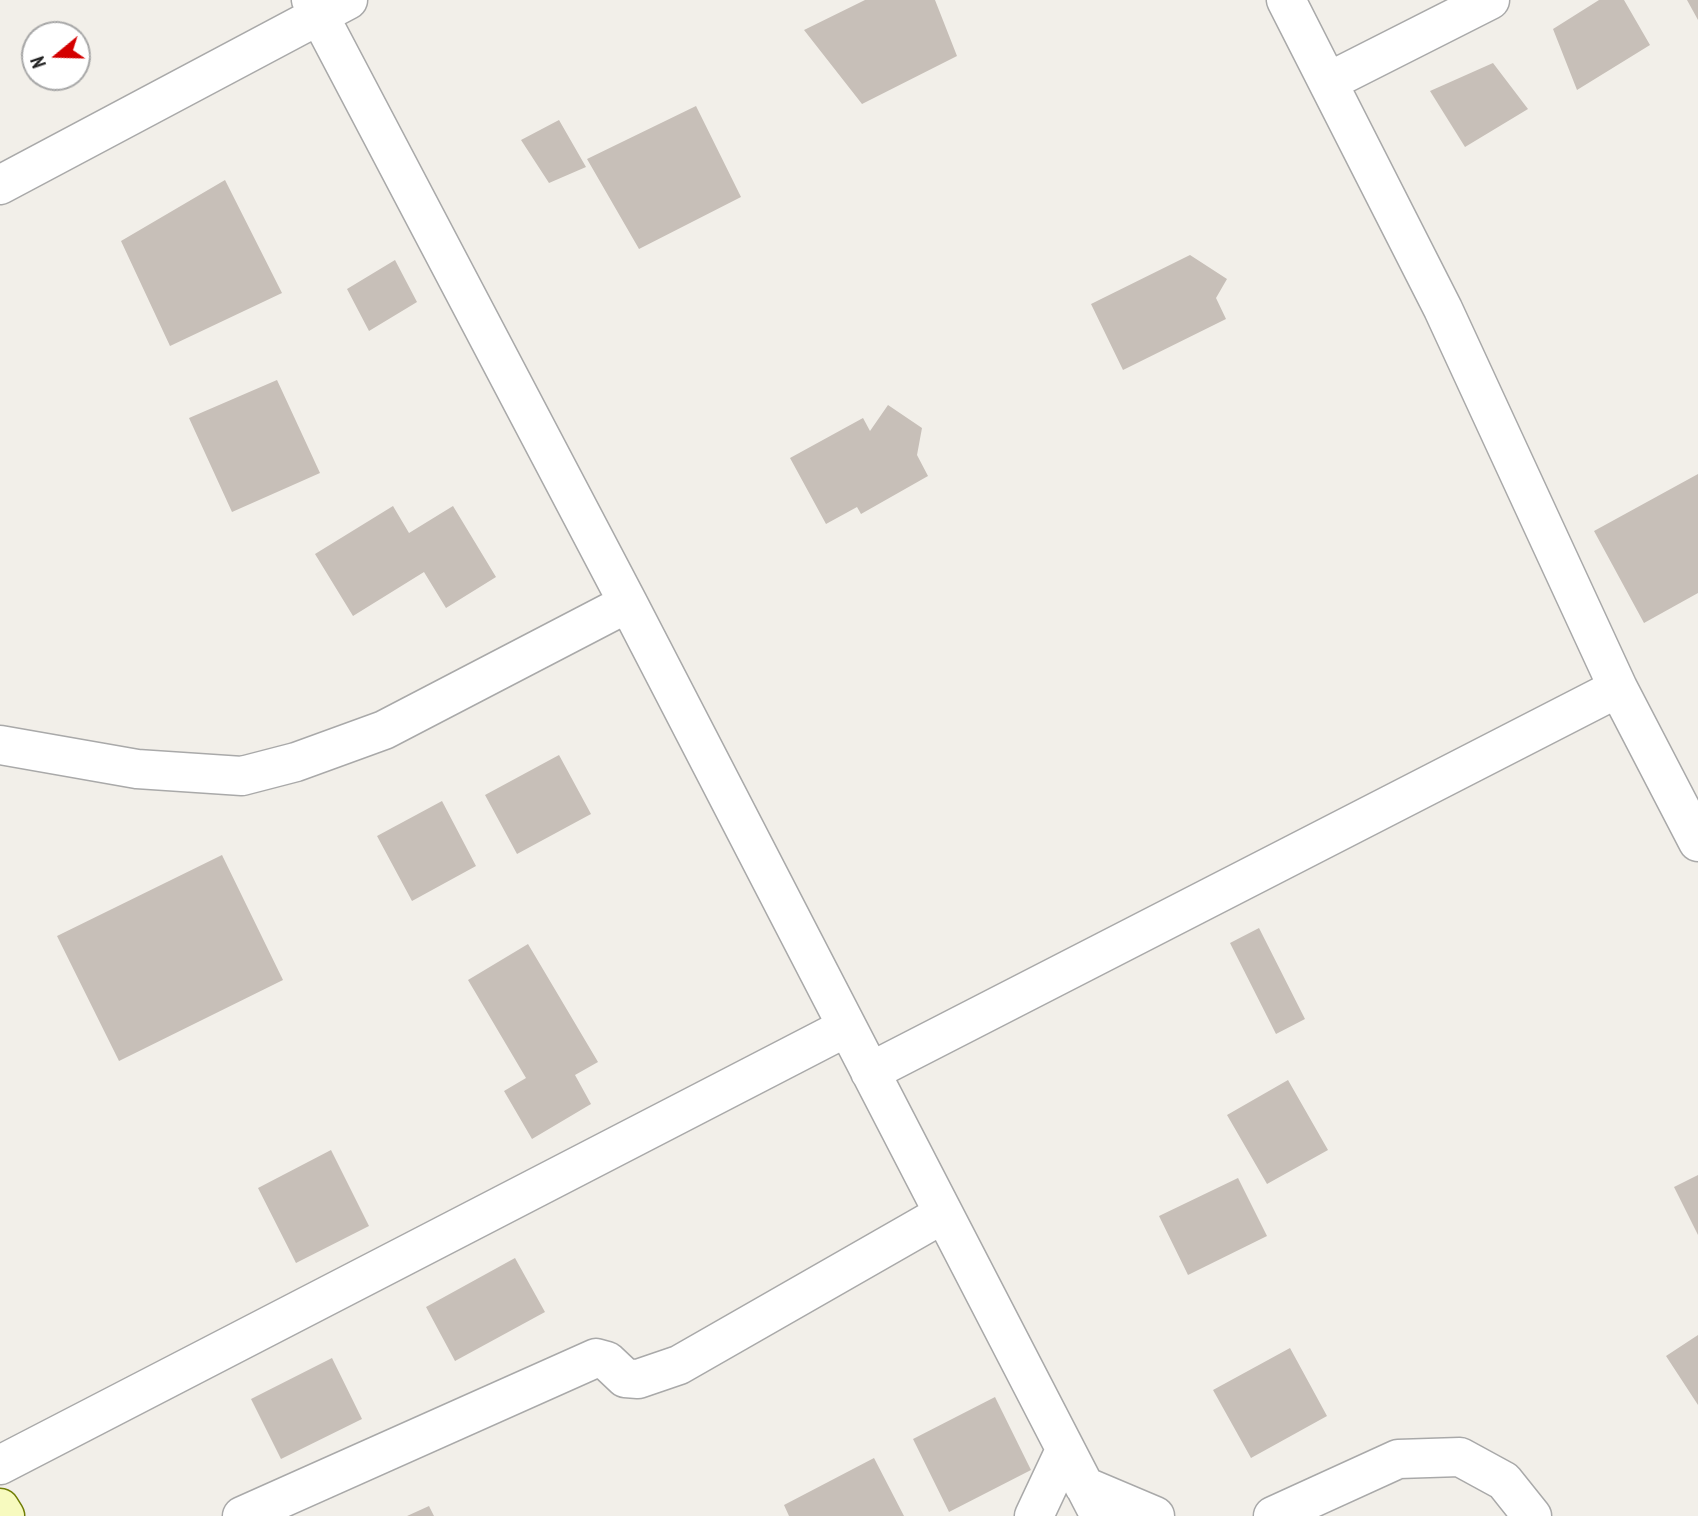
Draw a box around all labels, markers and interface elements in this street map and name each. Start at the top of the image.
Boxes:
north arrow [21,21,91,91]
text: N [25,53,51,71]

